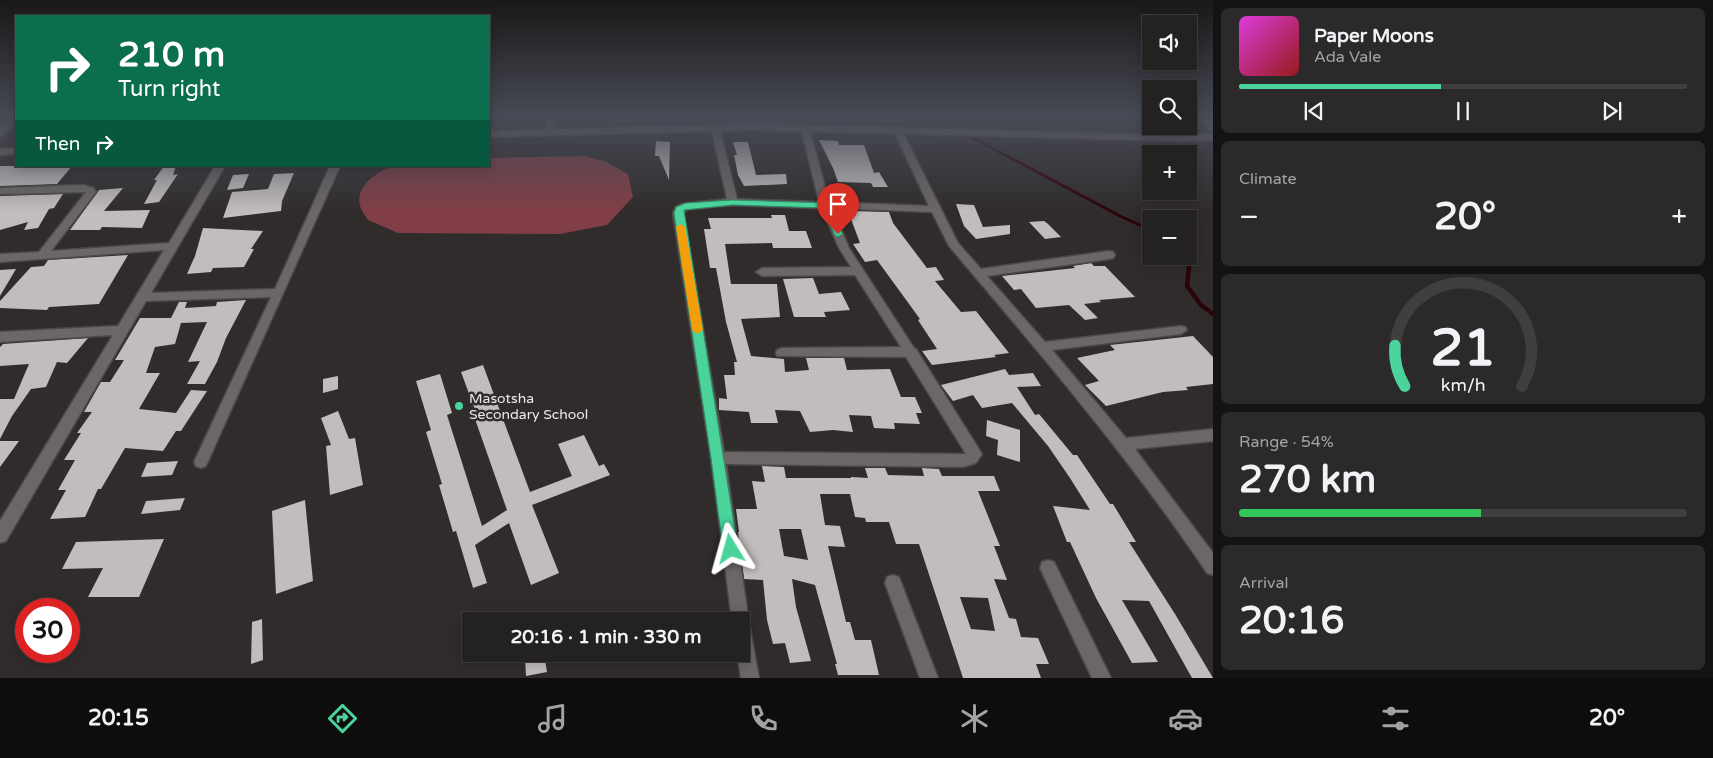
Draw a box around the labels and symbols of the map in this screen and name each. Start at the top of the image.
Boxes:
pin [817,183,859,234]
place label: Masotsha Secondary School [469,390,588,423]
marker: Masotsha Secondary School [453,400,465,412]
position arrow [704,522,756,574]
speed limit sign: 30 [15,598,80,663]

